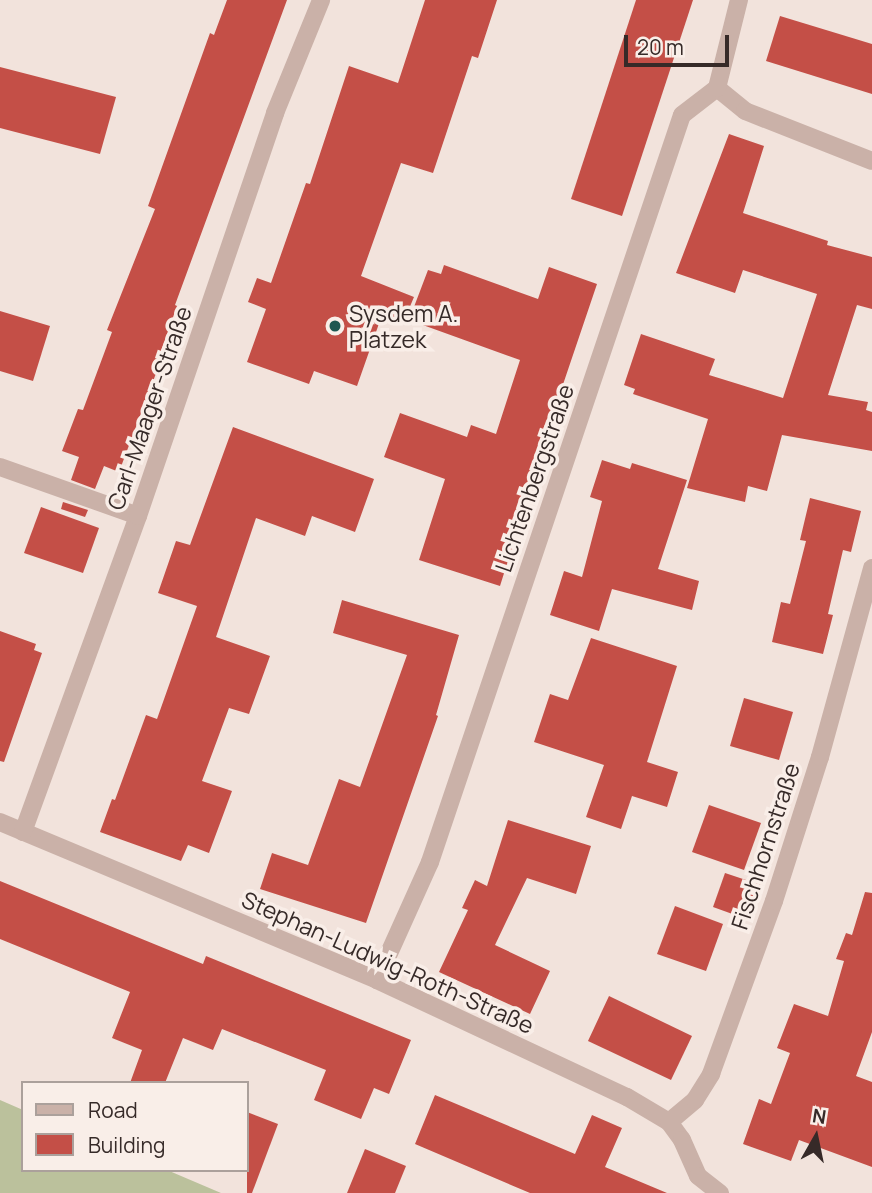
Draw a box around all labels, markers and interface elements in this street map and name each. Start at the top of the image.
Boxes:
scale bar [627,21,732,65]
text: 20 m [637,33,684,61]
place label: Sysdem A. Platzek [349,299,458,353]
street label: Carl-Maager-Straße [101,302,197,514]
marker: Sysdem A. Platzek [327,318,343,334]
street label: Lichtenbergstraße [489,381,579,575]
street label: Fischhornstraße [725,759,805,933]
street label: Stephan-Ludwig-Roth-Straße [238,885,538,1039]
legend [21,1081,248,1172]
text: Road [88,1096,138,1124]
north arrow [781,1102,851,1172]
text: N [811,1102,828,1130]
text: Building [88,1131,165,1159]

